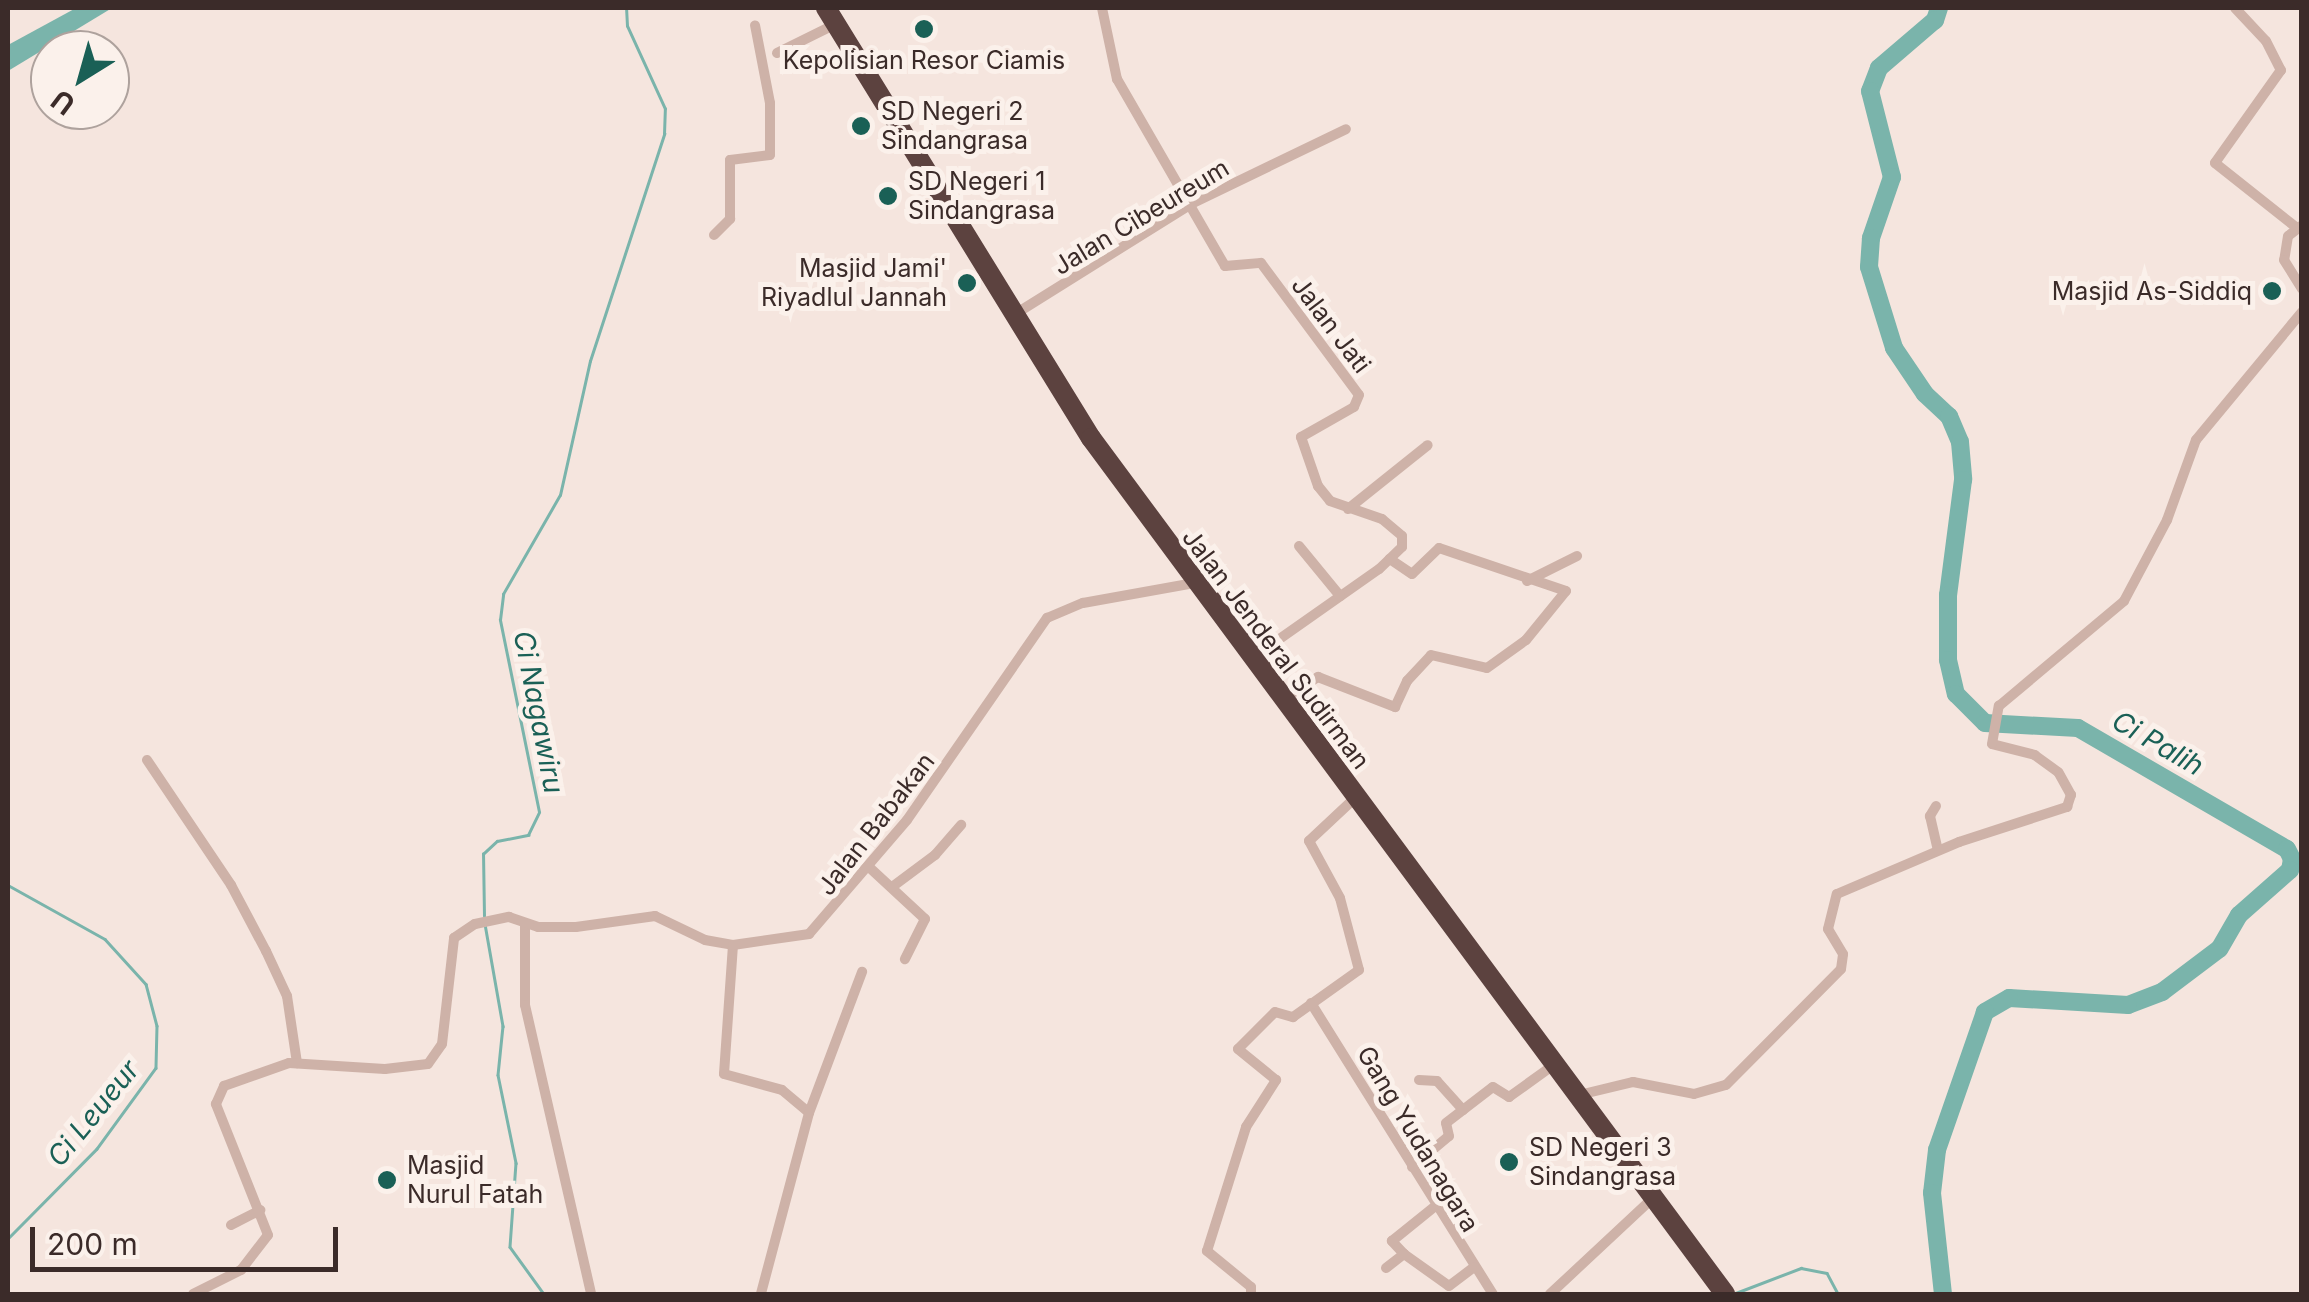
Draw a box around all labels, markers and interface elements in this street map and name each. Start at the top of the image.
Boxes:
marker: Kepolisian Resor Ciamis [913,18,935,40]
north arrow [30,30,130,130]
place label: Kepolisian Resor Ciamis [783,45,1065,75]
text: U [45,83,82,122]
place label: SD Negeri 2 Sindangrasa [881,97,1028,156]
marker: SD Negeri 2 Sindangrasa [850,115,872,137]
street label: Jalan Cibeureum [1048,153,1234,281]
place label: SD Negeri 1 Sindangrasa [908,167,1055,226]
marker: SD Negeri 1 Sindangrasa [877,185,899,207]
place label: Masjid Jami' Riyadlul Jannah [761,254,947,313]
street label: Jalan Jati [1285,271,1377,379]
marker: Masjid Jami' Riyadlul Jannah [956,272,978,294]
place label: Masjid As-Siddiq [2052,276,2252,306]
marker: Masjid As-Siddiq [2261,280,2283,302]
street label: Jalan Jenderal Sudirman [1176,523,1376,775]
water label: Ci Nagawiru [507,628,571,796]
water label: Ci Palih [2106,703,2210,783]
street label: Jalan Babakan [811,747,941,901]
street label: Gang Yudanagara [1351,1041,1485,1237]
water label: Ci Leueur [40,1053,146,1173]
place label: SD Negeri 3 Sindangrasa [1529,1133,1676,1192]
place label: Masjid Nurul Fatah [407,1151,543,1210]
marker: SD Negeri 3 Sindangrasa [1498,1151,1520,1173]
marker: Masjid Nurul Fatah [376,1169,398,1191]
scale bar [35,1207,342,1269]
text: 200 m [47,1226,138,1262]

